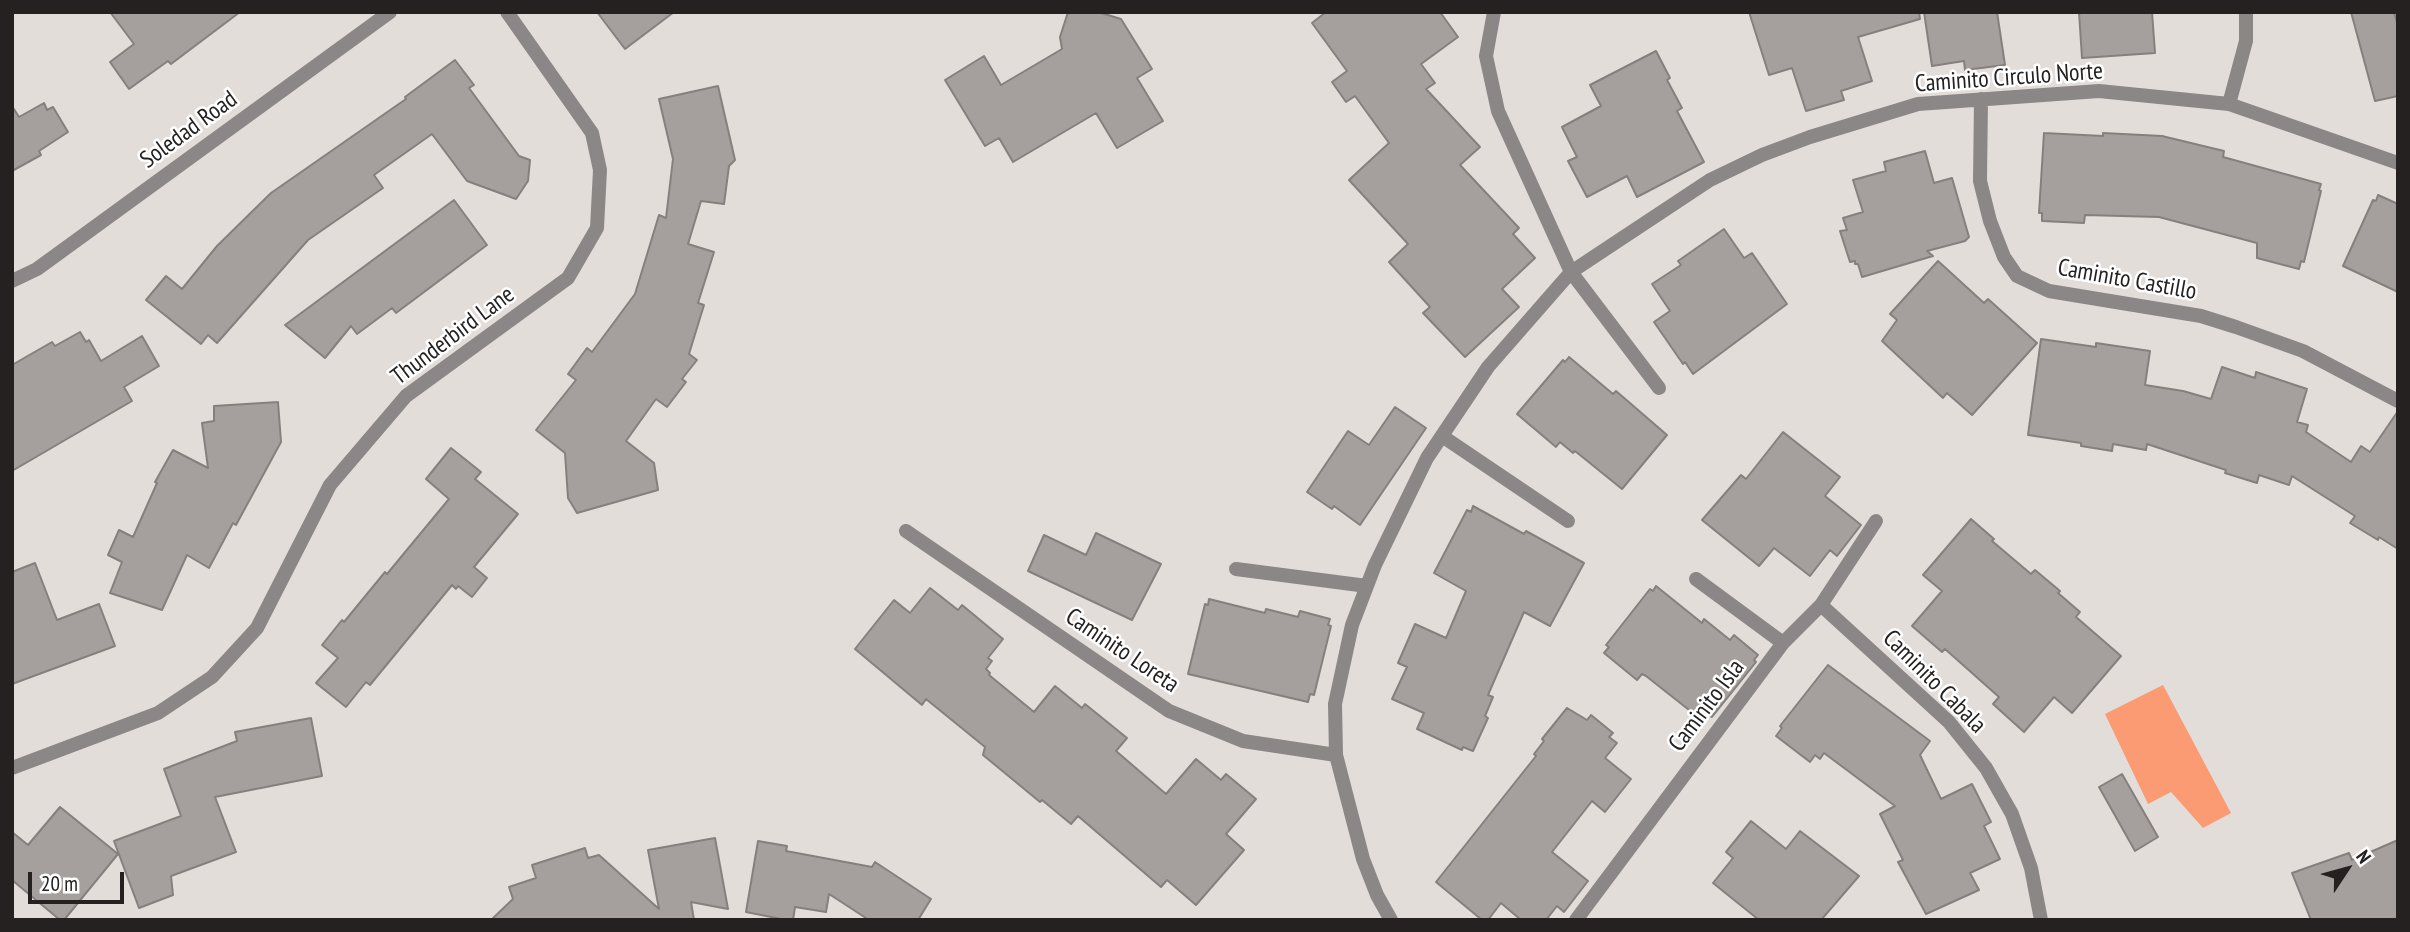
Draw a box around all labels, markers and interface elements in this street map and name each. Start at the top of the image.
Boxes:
street label: Caminito Circulo Norte [1914,57,2104,99]
street label: Soledad Road [135,85,243,175]
street label: Caminito Castillo [2055,254,2199,306]
street label: Thunderbird Lane [386,280,520,392]
street label: Caminito Loreta [1060,603,1184,699]
street label: Caminito Cabala [1876,624,1992,740]
street label: Caminito Isla [1663,654,1751,758]
north arrow [2312,834,2382,904]
text: N [2351,845,2377,868]
scale bar [32,858,128,902]
text: 20 m [41,870,78,897]

